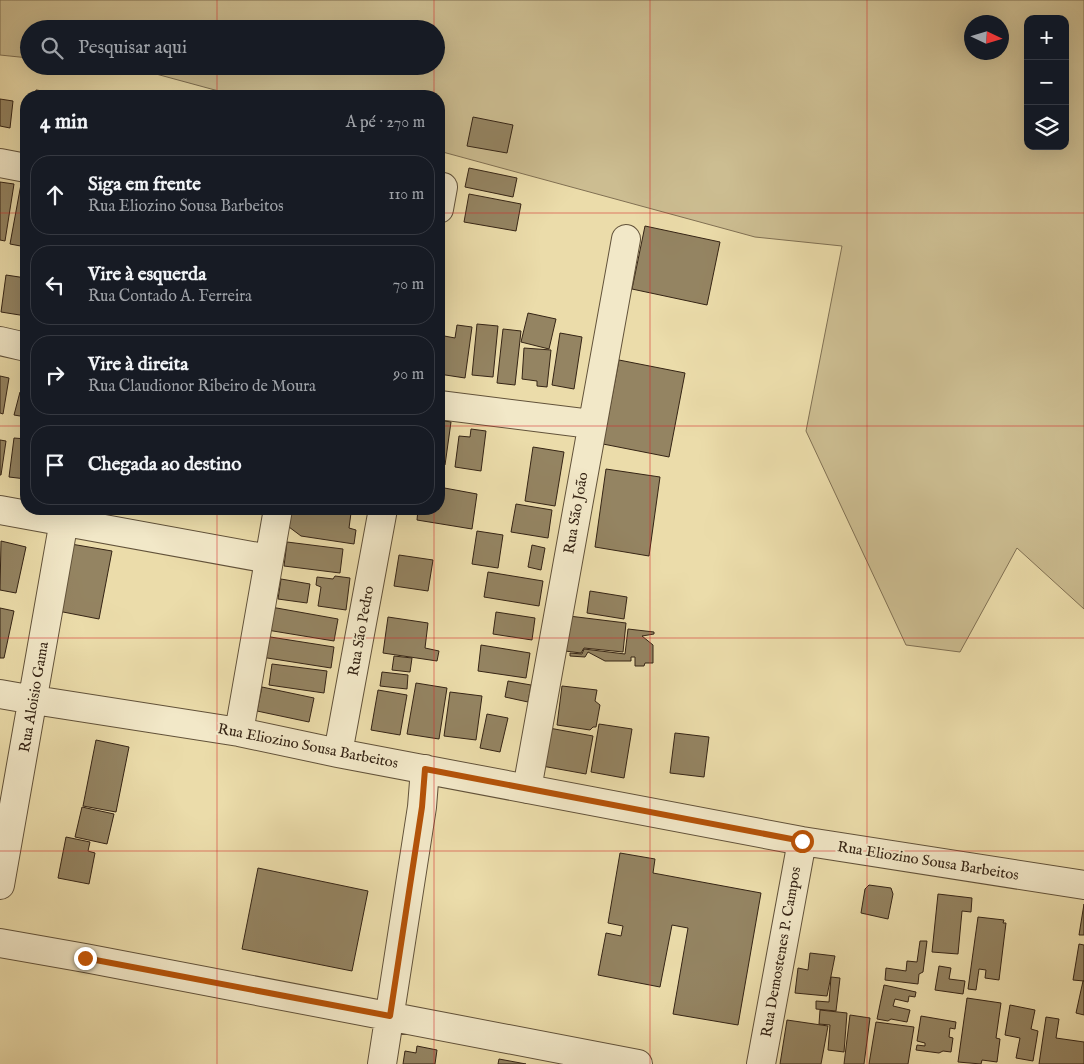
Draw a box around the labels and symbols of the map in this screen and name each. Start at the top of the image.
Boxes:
north arrow [964,15,1009,60]
street label: Rua São João [559,471,593,555]
street label: Rua São Pedro [344,584,378,678]
street label: Rua Aloisio Gama [15,640,53,754]
street label: Rua Eliozino Sousa Barbeitos [216,719,400,773]
route start [791,830,814,853]
street label: Rua Eliozino Sousa Barbeitos [836,837,1020,885]
street label: Rua Demostenes P. Campos [757,865,805,1039]
route end [74,947,97,970]

